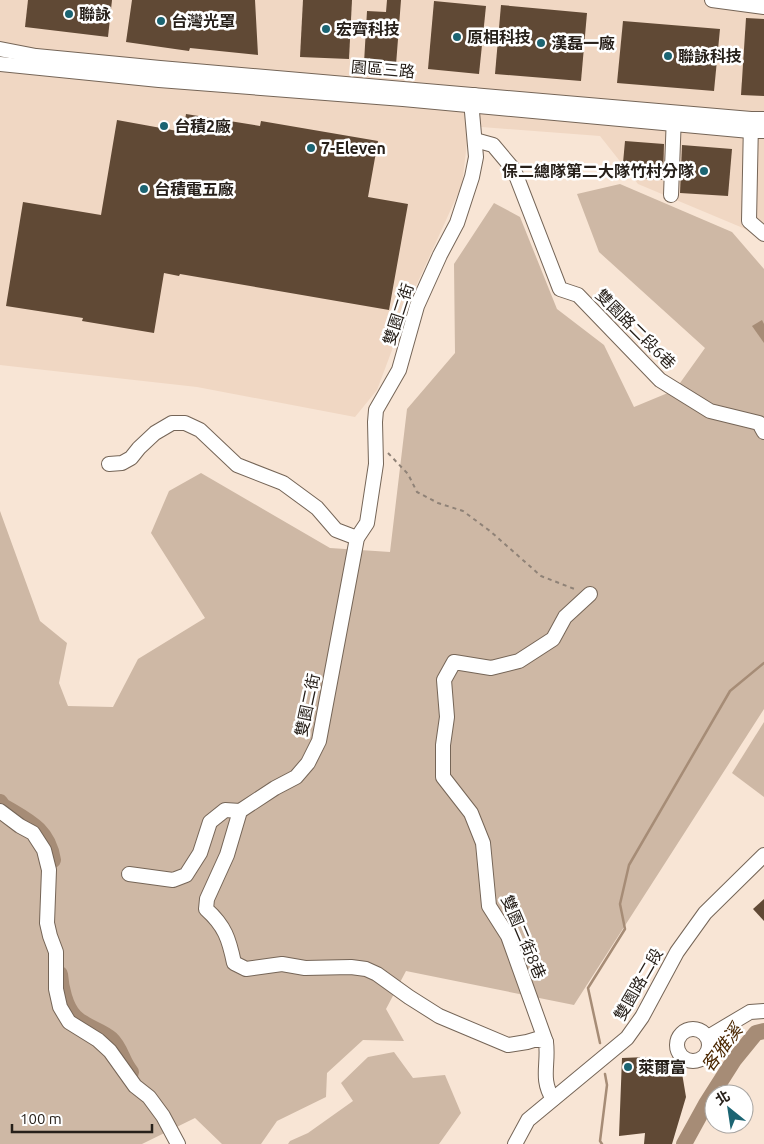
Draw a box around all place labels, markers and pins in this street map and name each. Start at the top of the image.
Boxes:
place label: 聯詠 [79,5,111,23]
marker: 聯詠 [63,8,75,20]
place label: 台灣光罩 [171,12,235,30]
marker: 台灣光罩 [155,15,167,27]
place label: 宏齊科技 [336,20,400,38]
marker: 宏齊科技 [320,23,332,35]
place label: 原相科技 [467,28,531,46]
marker: 原相科技 [451,31,463,43]
place label: 漢磊一廠 [551,34,615,52]
marker: 漢磊一廠 [535,37,547,49]
place label: 聯詠科技 [678,47,742,65]
marker: 聯詠科技 [662,50,674,62]
place label: 台積2廠 [174,117,231,135]
marker: 台積2廠 [158,120,170,132]
place label: 7-Eleven [321,139,386,157]
marker: 7-Eleven [305,142,317,154]
place label: 保二總隊第二大隊竹村分隊 [502,162,694,180]
marker: 保二總隊第二大隊竹村分隊 [698,165,710,177]
place label: 台積電五廠 [154,180,234,198]
marker: 台積電五廠 [138,183,150,195]
place label: 萊爾富 [638,1058,686,1076]
marker: 萊爾富 [622,1061,634,1073]

